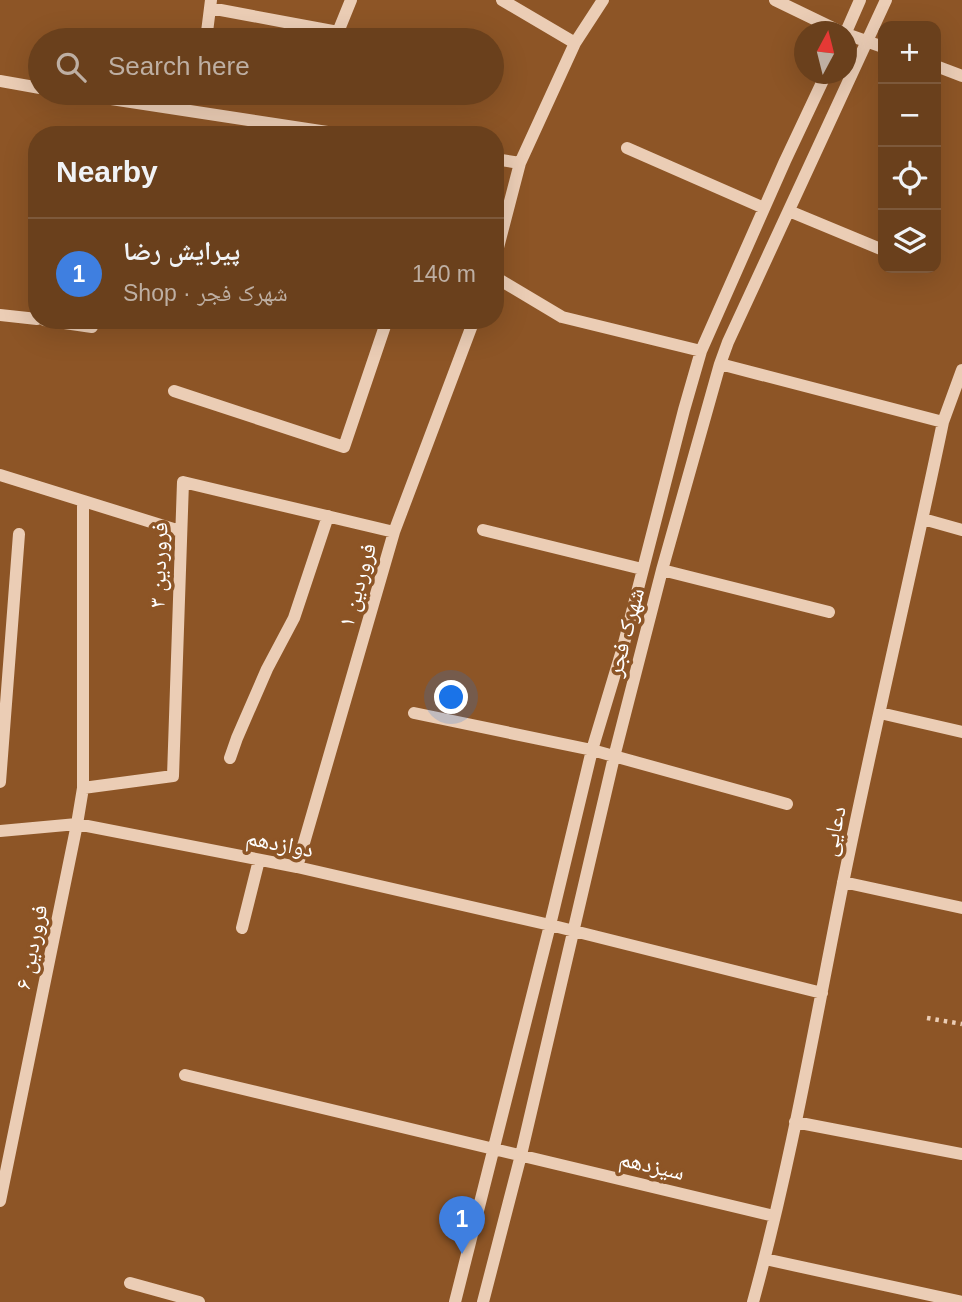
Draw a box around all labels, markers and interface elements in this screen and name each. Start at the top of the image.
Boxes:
north arrow [794,21,857,84]
map controls [878,21,941,273]
button: + [878,21,941,84]
search box [28,28,504,105]
icon: search [52,48,90,86]
text: Search here [108,51,250,81]
button: − [878,84,941,147]
button: locate [878,147,941,210]
text: Nearby [56,155,158,188]
button: layers [878,210,941,273]
text: پیرایش رضا [123,236,240,266]
text: 1 [73,261,85,287]
text: 140 m [412,261,476,287]
text: Shop · شهرک فجر [123,280,288,306]
street label: فروردین ۳ [144,521,173,609]
street label: فروردین ۱ [333,540,382,630]
street label: شهرک فجر [600,585,649,680]
your location [434,680,468,714]
street label: دعایی [815,804,852,859]
street label: دوازدهم [244,824,316,865]
street label: فروردین ۶ [9,902,54,992]
street label: سیزدهم [616,1145,687,1188]
pin: 1 [439,1196,485,1254]

